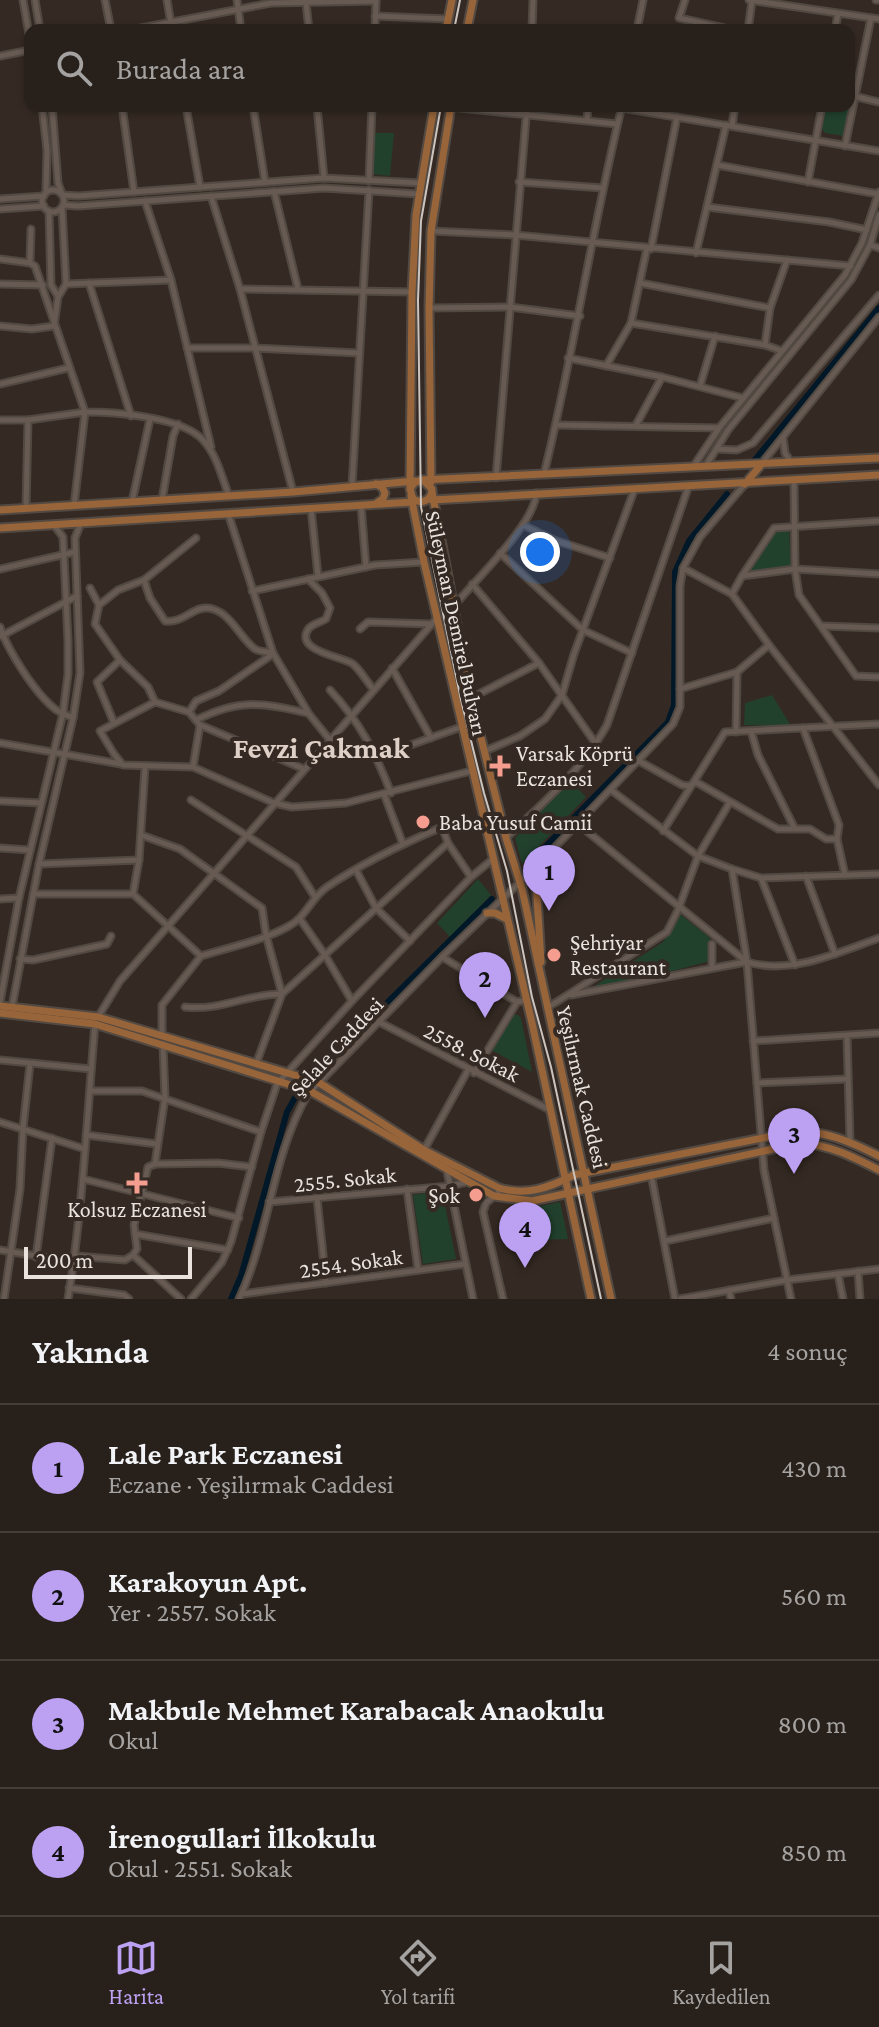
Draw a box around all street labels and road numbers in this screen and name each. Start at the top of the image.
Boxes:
street label: Süleyman Demirel Bulvarı [420,508,493,738]
street label: Şelale Caddesi [284,992,389,1101]
street label: Yeşilırmak Caddesi [552,1003,613,1171]
street label: 2558. Sokak [420,1018,524,1087]
street label: 2555. Sokak [293,1162,398,1197]
street label: 2554. Sokak [298,1244,405,1283]

